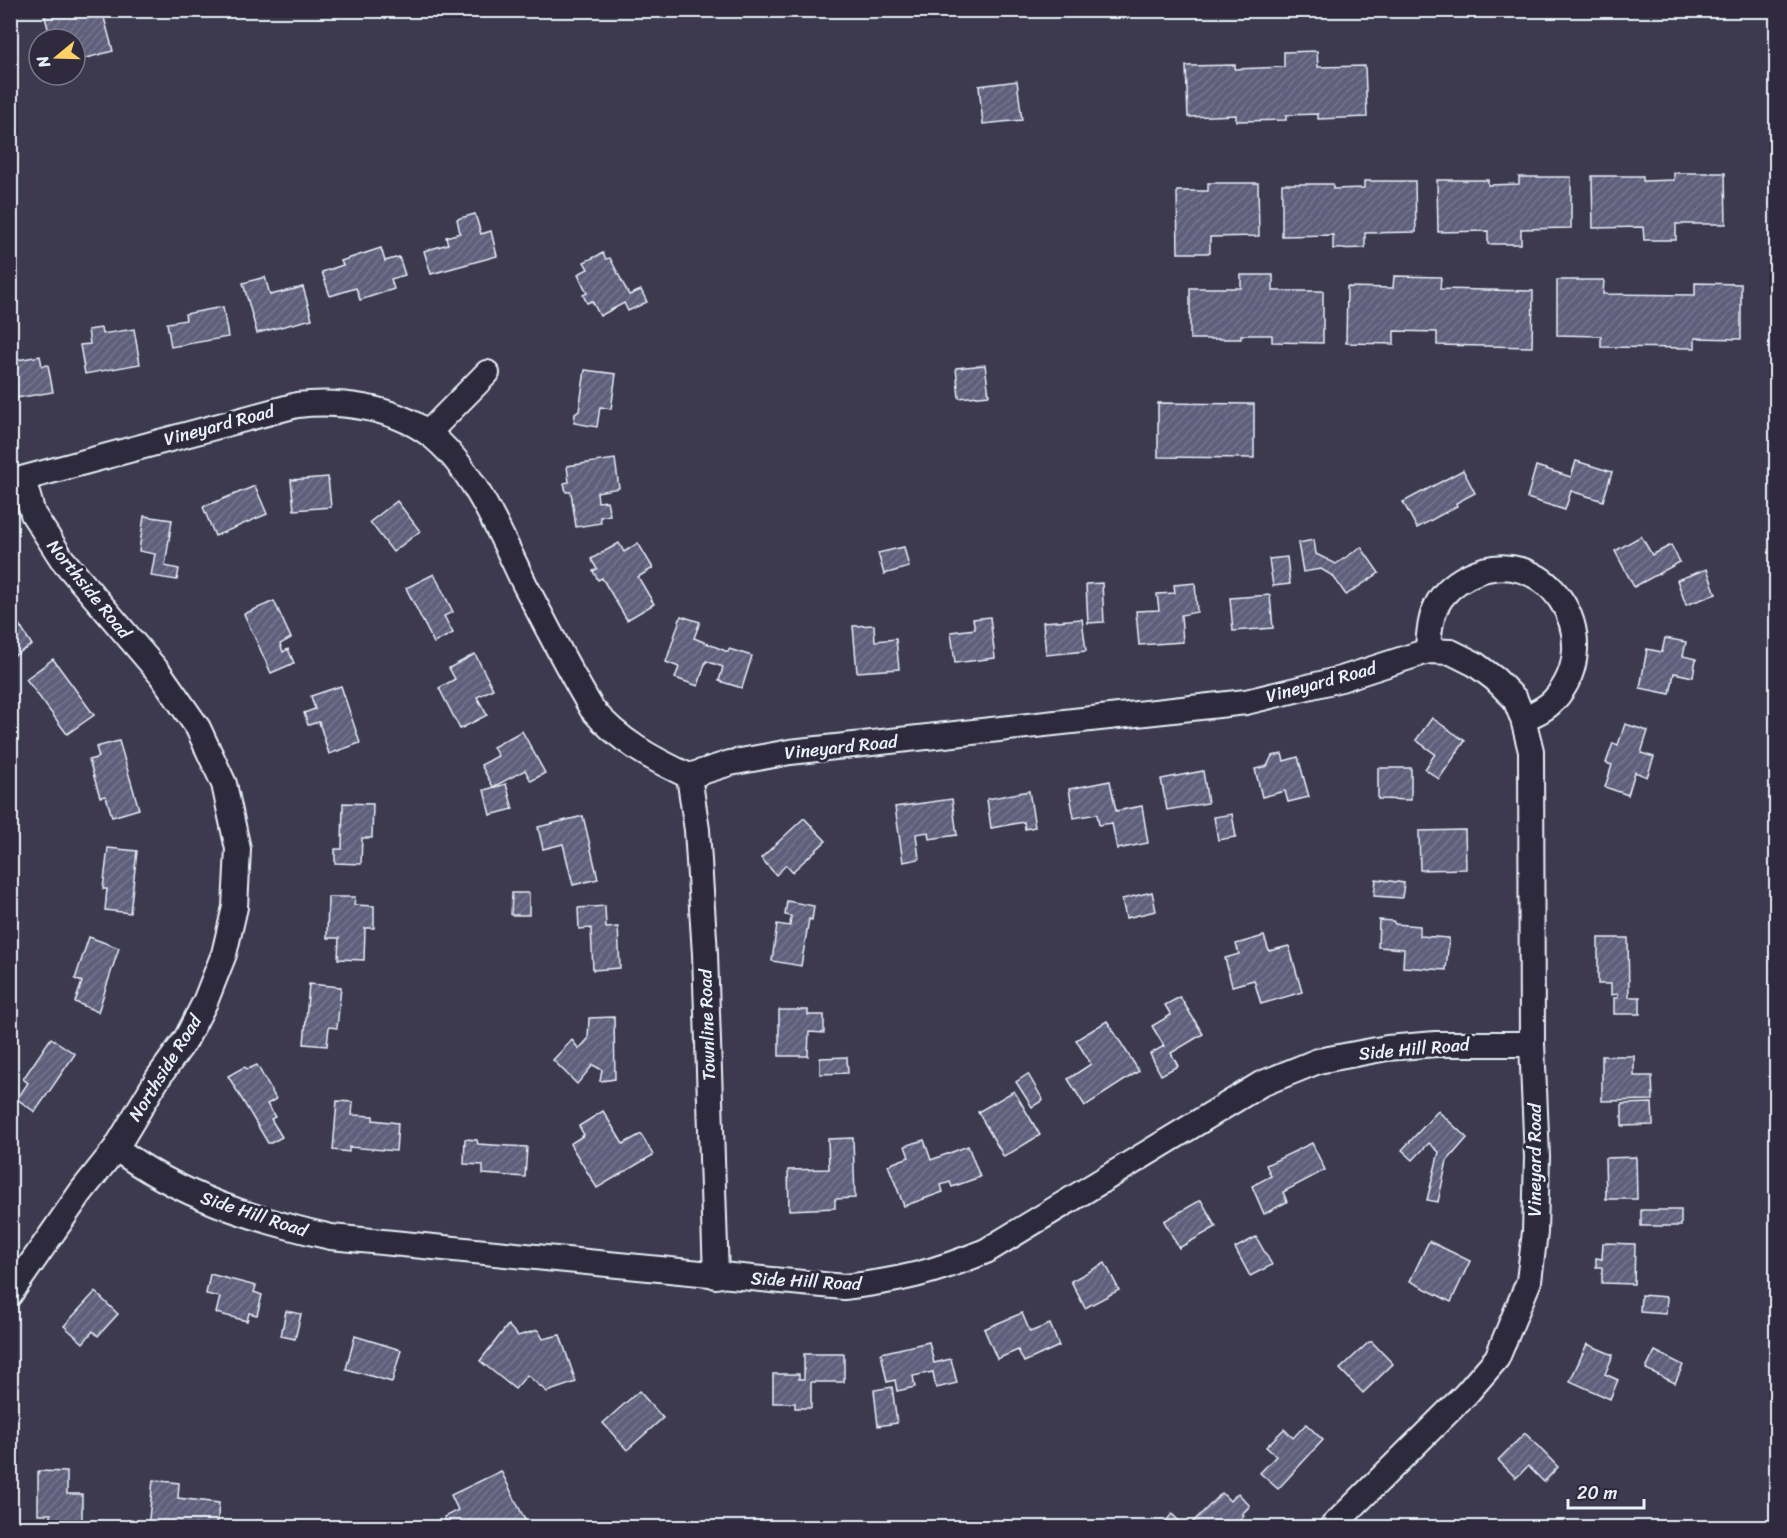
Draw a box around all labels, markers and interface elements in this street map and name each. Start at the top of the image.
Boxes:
north arrow [27,27,87,87]
text: N [27,51,59,73]
street label: Vineyard Road [160,395,279,455]
street label: Northside Road [38,532,140,647]
street label: Vineyard Road [1262,652,1381,712]
street label: Vineyard Road [783,725,900,769]
street label: Townline Road [689,967,725,1081]
street label: Northside Road [119,1007,211,1128]
street label: Side Hill Road [1357,1028,1472,1070]
street label: Vineyard Road [1519,1102,1551,1217]
street label: Side Hill Road [196,1182,313,1247]
street label: Side Hill Road [750,1262,864,1300]
scale bar [1568,1472,1644,1510]
text: 20 m [1577,1477,1617,1509]

